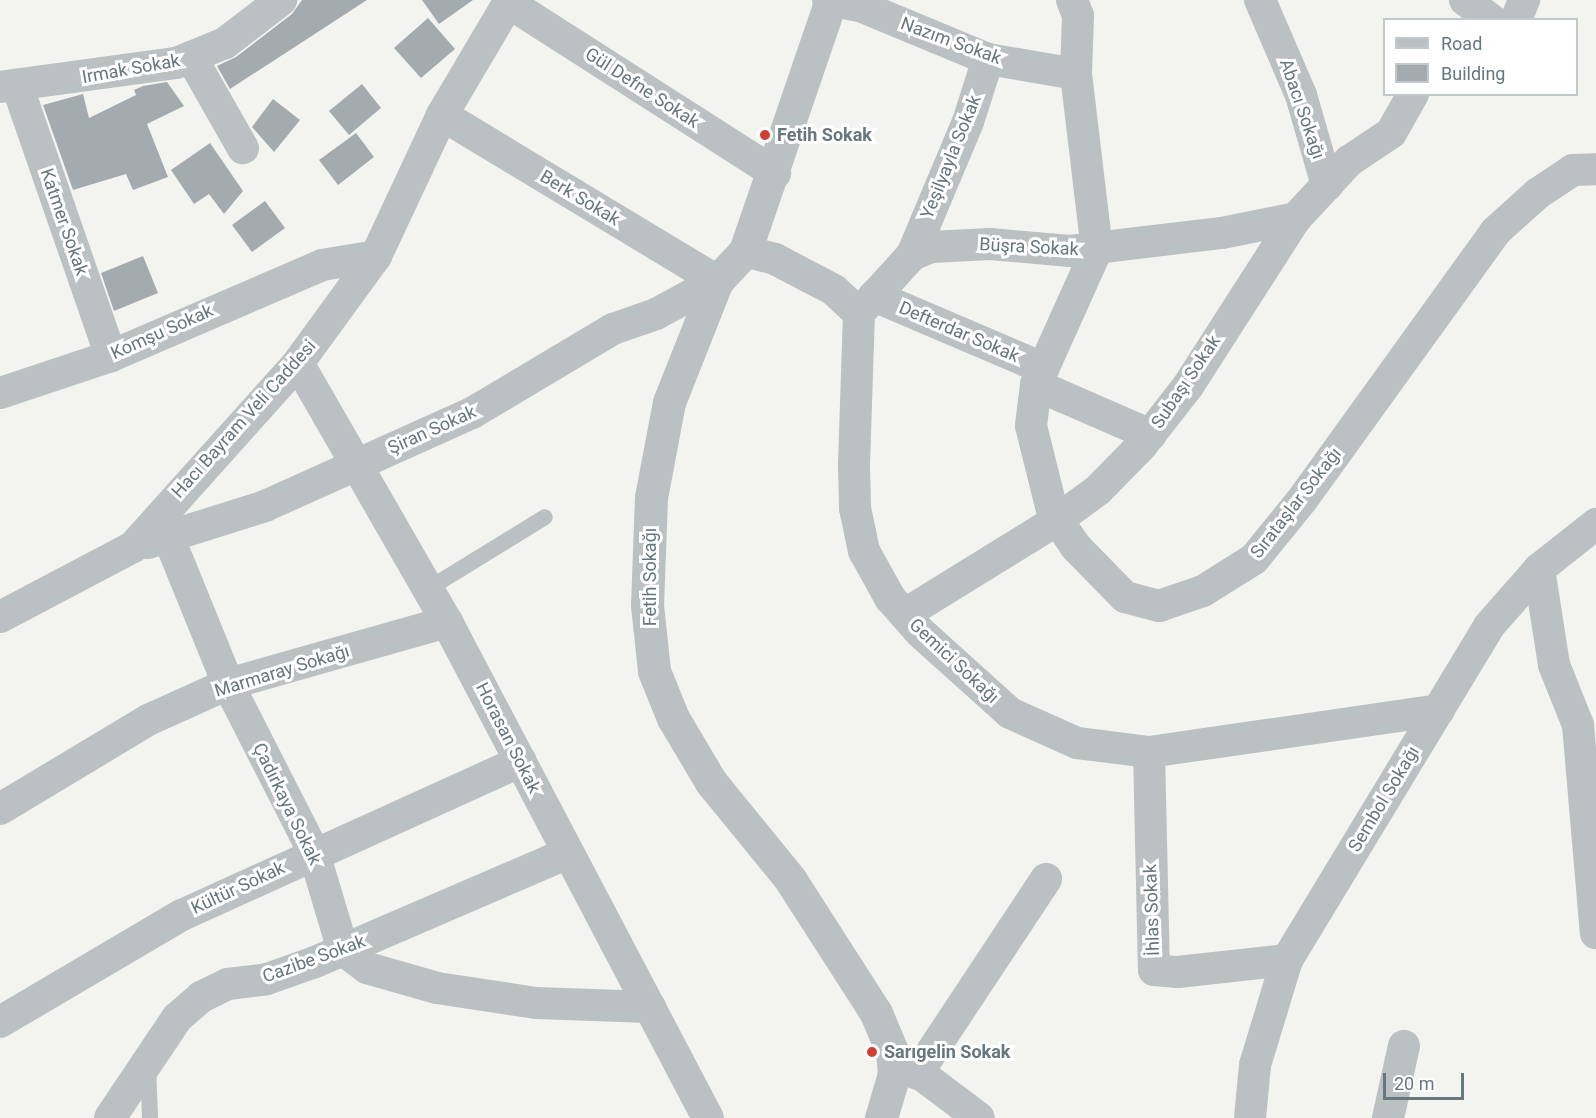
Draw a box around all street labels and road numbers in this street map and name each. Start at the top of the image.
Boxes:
street label: Nazım Sokak [898,13,1004,69]
street label: Gül Defne Sokak [581,43,703,133]
street label: Irmak Sokak [80,50,182,88]
street label: Abacı Sokağı [1275,56,1329,162]
street label: Yeşilyayla Sokak [916,92,986,222]
street label: Katmer Sokak [36,166,92,278]
street label: Berk Sokak [536,166,624,230]
street label: Büşra Sokak [979,234,1079,260]
street label: Defterdar Sokak [896,297,1022,367]
street label: Komşu Sokak [107,300,217,364]
street label: Subaşı Sokak [1147,331,1225,433]
street label: Hacı Bayram Veli Caddesi [167,336,321,502]
street label: Şiran Sokak [385,401,479,459]
street label: Sırataşlar Sokağı [1246,443,1346,563]
street label: Fetih Sokağı [639,528,661,626]
street label: Gemici Sokağı [905,614,1003,708]
street label: Marmaray Sokağı [212,640,352,702]
street label: Horasan Sokak [471,679,545,797]
street label: Çadırkaya Sokak [248,740,326,868]
street label: Sembol Sokağı [1344,742,1424,856]
street label: Kültür Sokak [188,857,288,919]
street label: İhlas Sokak [1140,864,1164,956]
street label: Cazibe Sokak [260,930,368,988]

